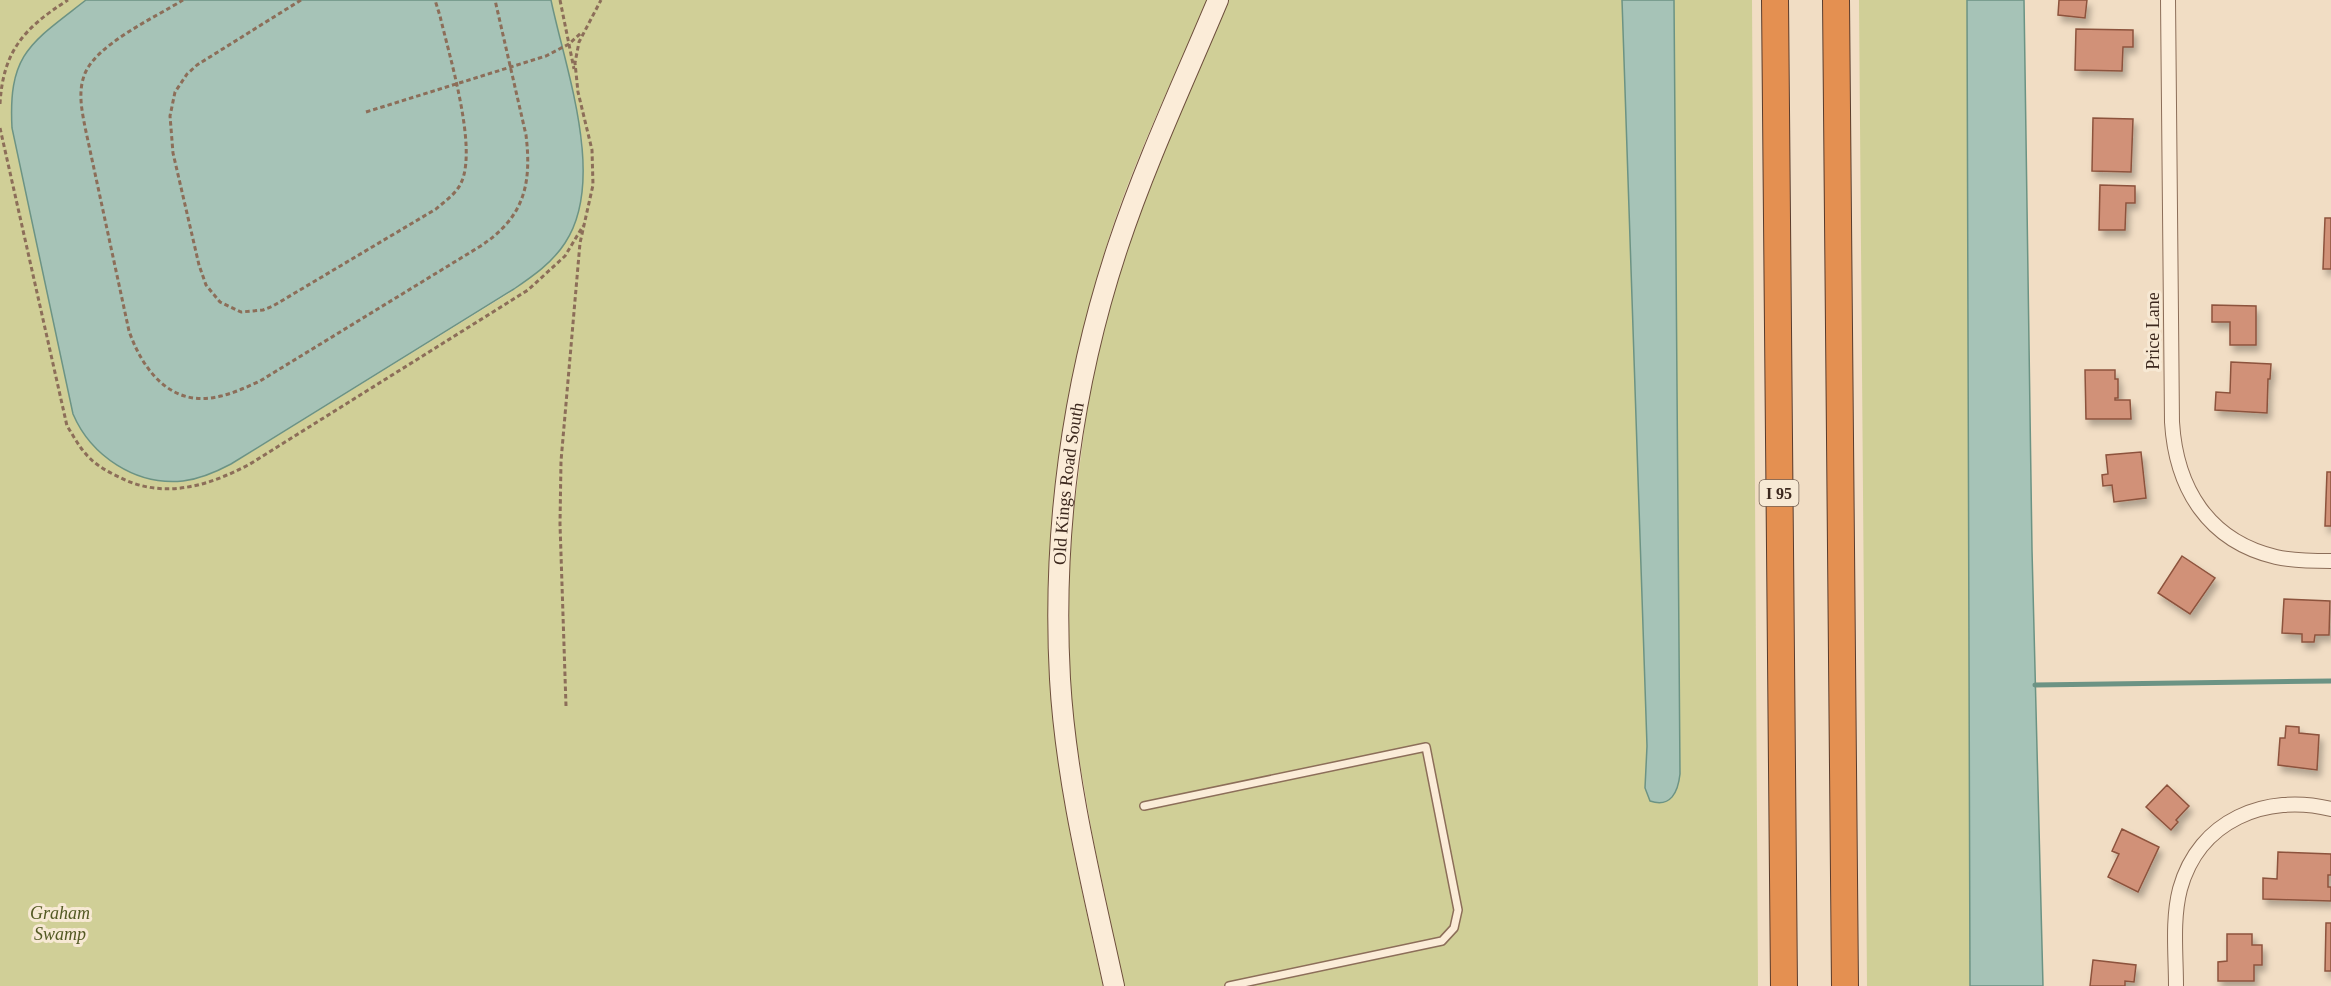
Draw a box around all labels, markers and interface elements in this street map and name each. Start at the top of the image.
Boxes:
street label: Price Lane [2143,292,2163,370]
street label: Old Kings Road South [1049,401,1088,565]
road number: I 95 [1760,480,1798,506]
park label: Graham Swamp [30,903,90,944]

